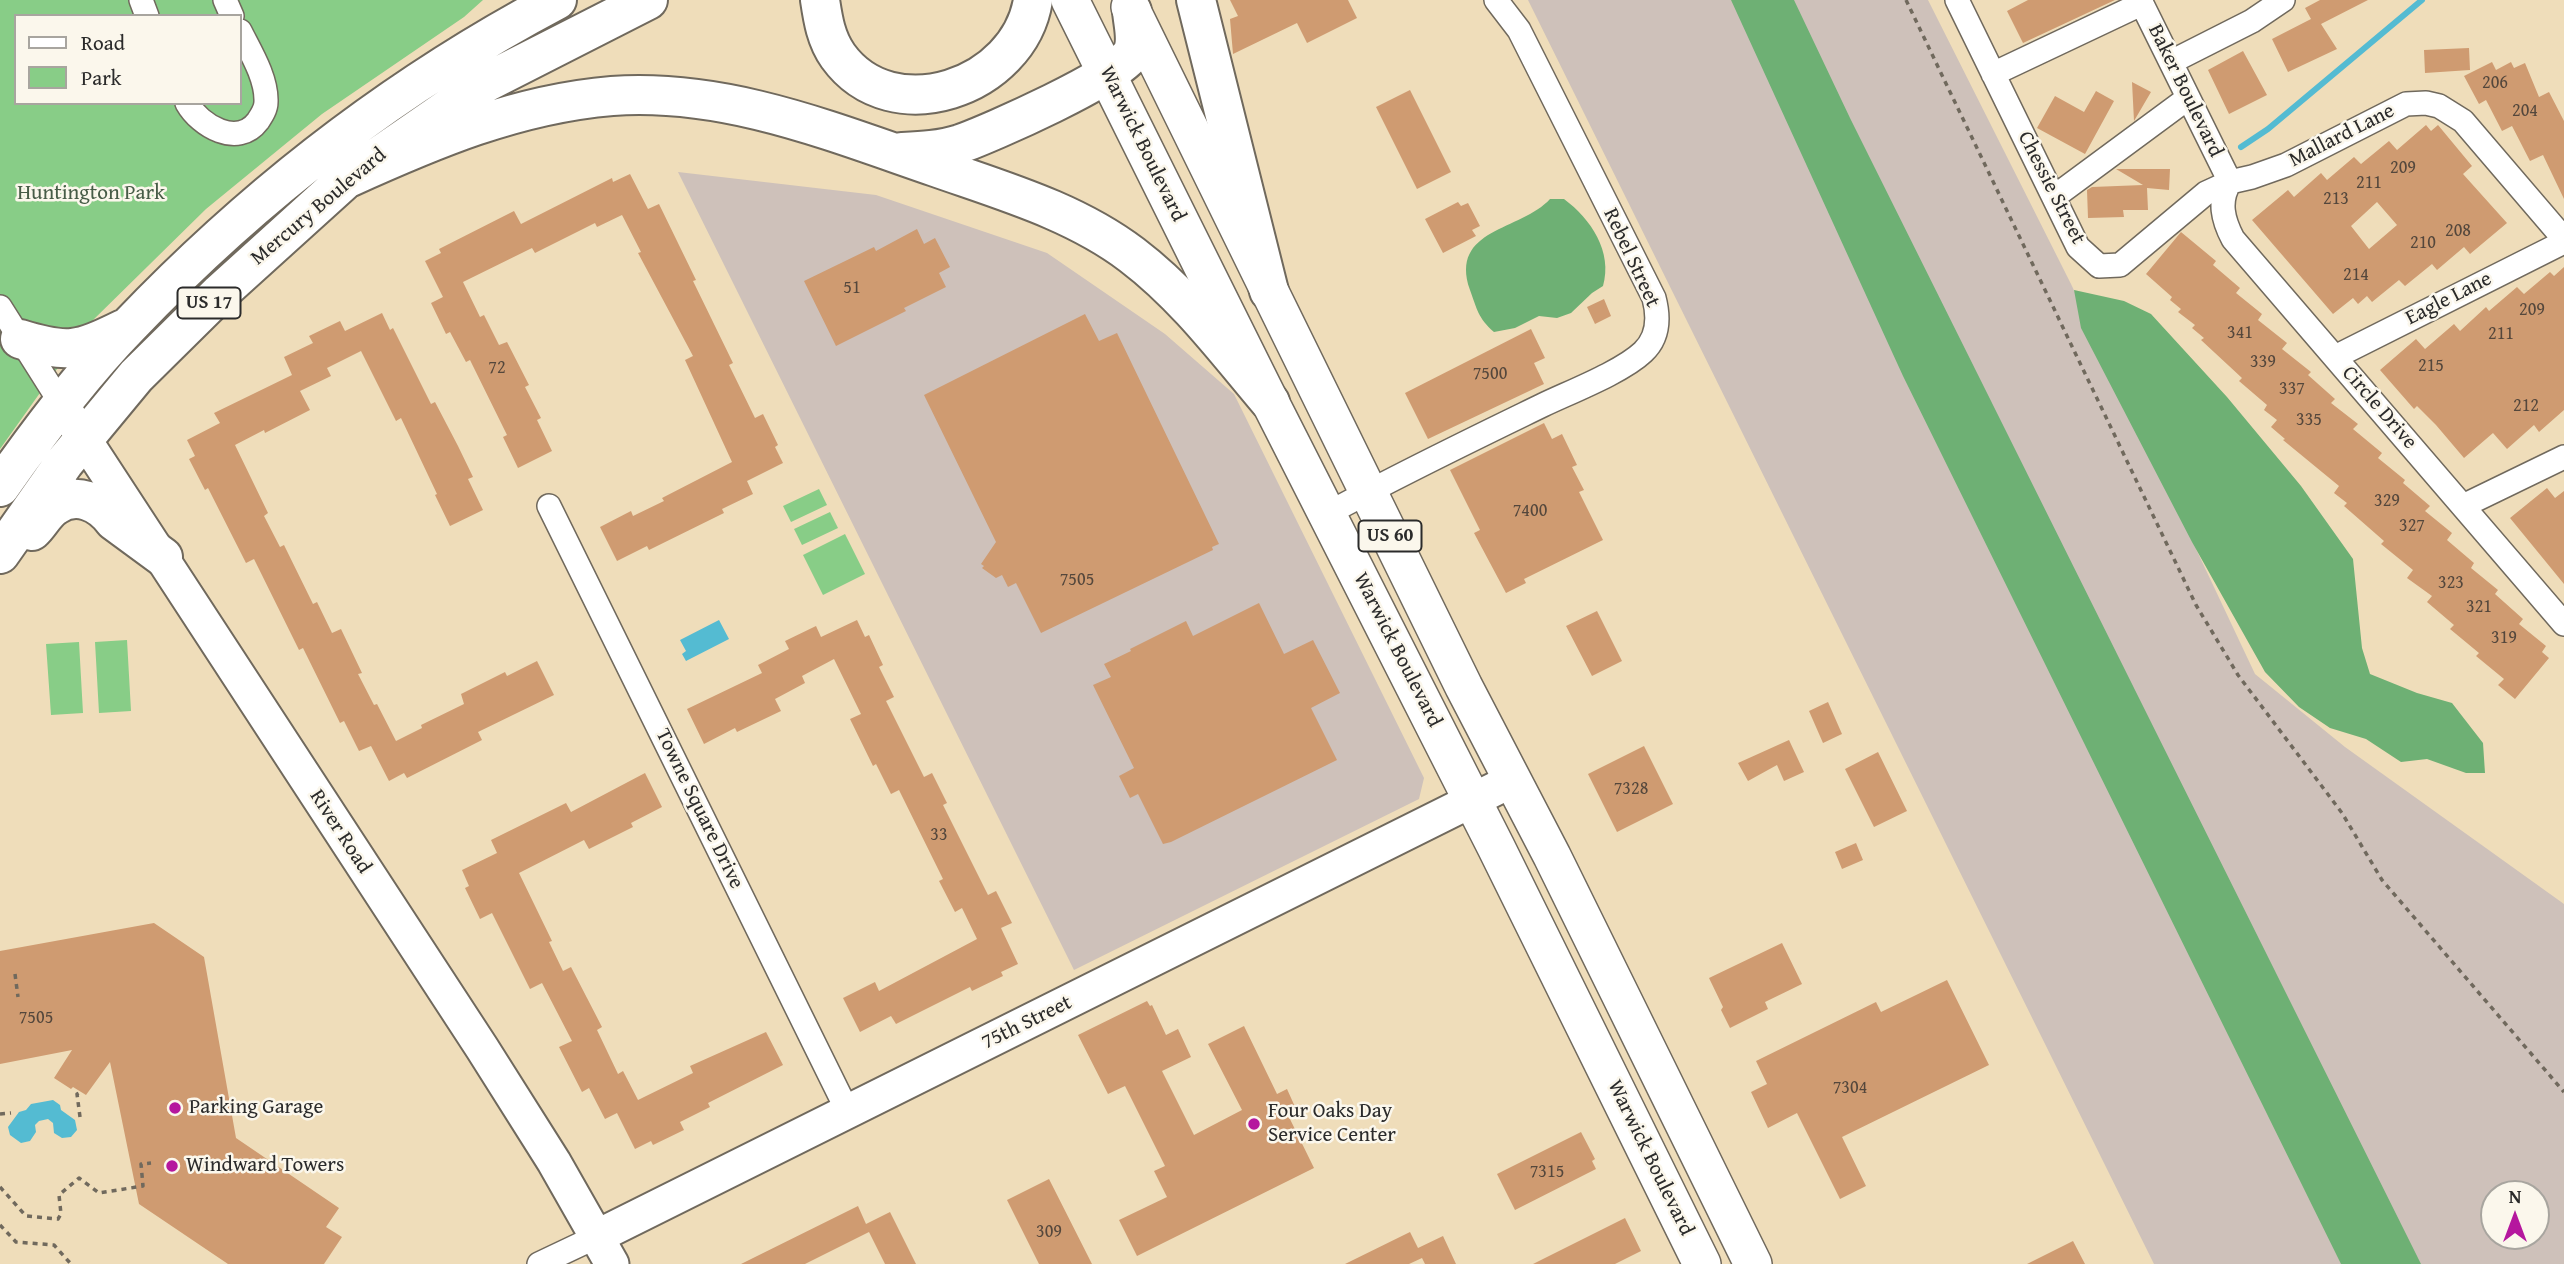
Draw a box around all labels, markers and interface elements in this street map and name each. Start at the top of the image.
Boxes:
legend [14,14,242,105]
street label: Baker Boulevard [2142,21,2228,161]
text: Road [81,27,125,58]
text: Park [81,62,122,93]
street label: Warwick Boulevard [1093,62,1191,226]
house number: 206 [2482,72,2508,94]
street label: Mallard Lane [2285,99,2399,173]
house number: 204 [2512,100,2538,122]
street label: Chessie Street [2012,127,2090,249]
street label: Mercury Boulevard [246,143,392,271]
house number: 209 [2390,157,2416,179]
house number: 211 [2356,172,2382,194]
park label: Huntington Park [17,181,165,207]
house number: 213 [2323,188,2349,210]
street label: Rebel Street [1597,204,1665,312]
house number: 208 [2445,220,2471,242]
house number: 210 [2410,232,2436,254]
house number: 214 [2343,264,2369,286]
street label: Eagle Lane [2402,267,2496,331]
house number: 51 [843,277,861,299]
road number: US 17 [178,288,241,318]
house number: 209 [2519,299,2545,321]
house number: 341 [2227,322,2253,344]
house number: 211 [2488,323,2514,345]
house number: 339 [2250,351,2276,373]
house number: 215 [2418,355,2444,377]
house number: 72 [488,357,506,379]
street label: Circle Drive [2336,361,2422,455]
house number: 7500 [1473,363,1507,385]
house number: 337 [2279,378,2305,400]
house number: 212 [2513,395,2539,417]
house number: 335 [2296,409,2322,431]
house number: 329 [2374,490,2400,512]
house number: 7400 [1513,500,1547,522]
house number: 327 [2399,515,2425,537]
road number: US 60 [1358,520,1422,552]
house number: 7505 [1060,569,1094,591]
street label: Warwick Boulevard [1347,569,1447,731]
house number: 323 [2438,572,2464,594]
house number: 321 [2466,596,2492,618]
house number: 319 [2491,627,2517,649]
street label: Towne Square Drive [649,725,749,893]
house number: 7328 [1614,778,1648,800]
street label: River Road [304,785,376,879]
house number: 33 [930,824,948,846]
street label: 75th Street [978,990,1076,1056]
house number: 7505 [19,1007,53,1029]
street label: Warwick Boulevard [1601,1076,1699,1240]
house number: 7304 [1833,1077,1867,1099]
place label: Parking Garage [189,1095,323,1121]
place label: Four Oaks Day Service Center [1268,1099,1396,1149]
marker: Parking Garage [167,1100,183,1116]
marker: Four Oaks Day Service Center [1246,1116,1262,1132]
place label: Windward Towers [186,1153,344,1179]
marker: Windward Towers [164,1158,180,1174]
house number: 7315 [1530,1161,1564,1183]
north arrow [2480,1180,2550,1250]
text: N [2509,1182,2521,1210]
house number: 309 [1036,1221,1062,1243]

